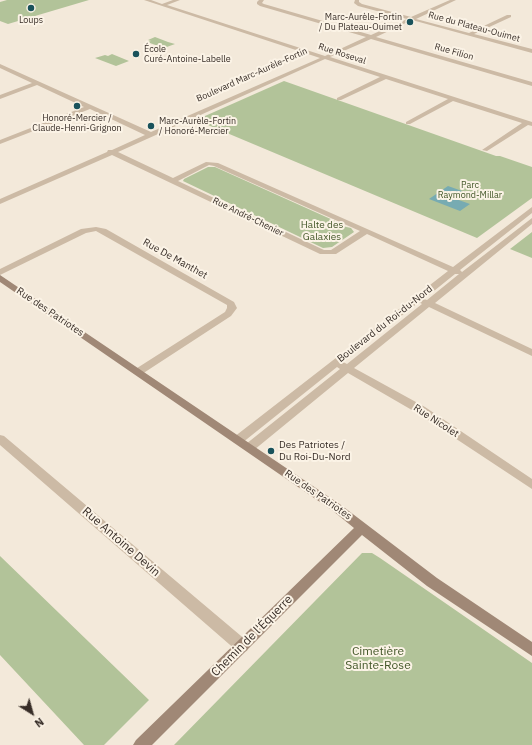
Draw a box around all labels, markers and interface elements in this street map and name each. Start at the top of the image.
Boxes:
marker: Loups [26,3,36,13]
street label: Rue du Plateau-Ouimet [427,10,521,44]
place label: Marc-Aurèle-Fortin / Du Plateau-Ouimet [319,12,402,33]
place label: Loups [19,15,43,25]
marker: Marc-Aurèle-Fortin / Du Plateau-Ouimet [405,17,415,27]
street label: Rue Roseval [317,41,367,67]
street label: Rue Filion [433,41,475,63]
place label: École Curé-Antoine-Labelle [144,44,231,65]
street label: Boulevard Marc-Aurèle-Fortin [195,46,309,104]
marker: École Curé-Antoine-Labelle [131,49,141,59]
marker: Honoré-Mercier / Claude-Henri-Grignon [72,101,82,111]
place label: Honoré-Mercier / Claude-Henri-Grignon [32,113,122,134]
place label: Marc-Aurèle-Fortin / Honoré-Mercier [159,116,236,137]
marker: Marc-Aurèle-Fortin / Honoré-Mercier [146,121,156,131]
park label: Parc Raymond-Millar [438,180,502,201]
street label: Rue André-Chenier [211,195,285,239]
park label: Halte des Galaxies [301,219,343,242]
street label: Rue De Manthet [141,236,209,282]
street label: Boulevard du Roi-du-Nord [335,283,435,365]
street label: Rue des Patriotes [14,285,86,339]
street label: Rue Nicolet [411,402,461,440]
place label: Des Patriotes / Du Roi-Du-Nord [279,439,351,462]
marker: Des Patriotes / Du Roi-Du-Nord [266,446,276,456]
street label: Rue des Patriotes [282,467,354,523]
street label: Rue Antoine Devin [79,504,163,580]
street label: Chemin de l'Équerre [208,592,296,680]
park label: Cimetière Sainte-Rose [345,645,411,673]
north arrow [12,693,52,733]
text: N [32,715,47,731]

